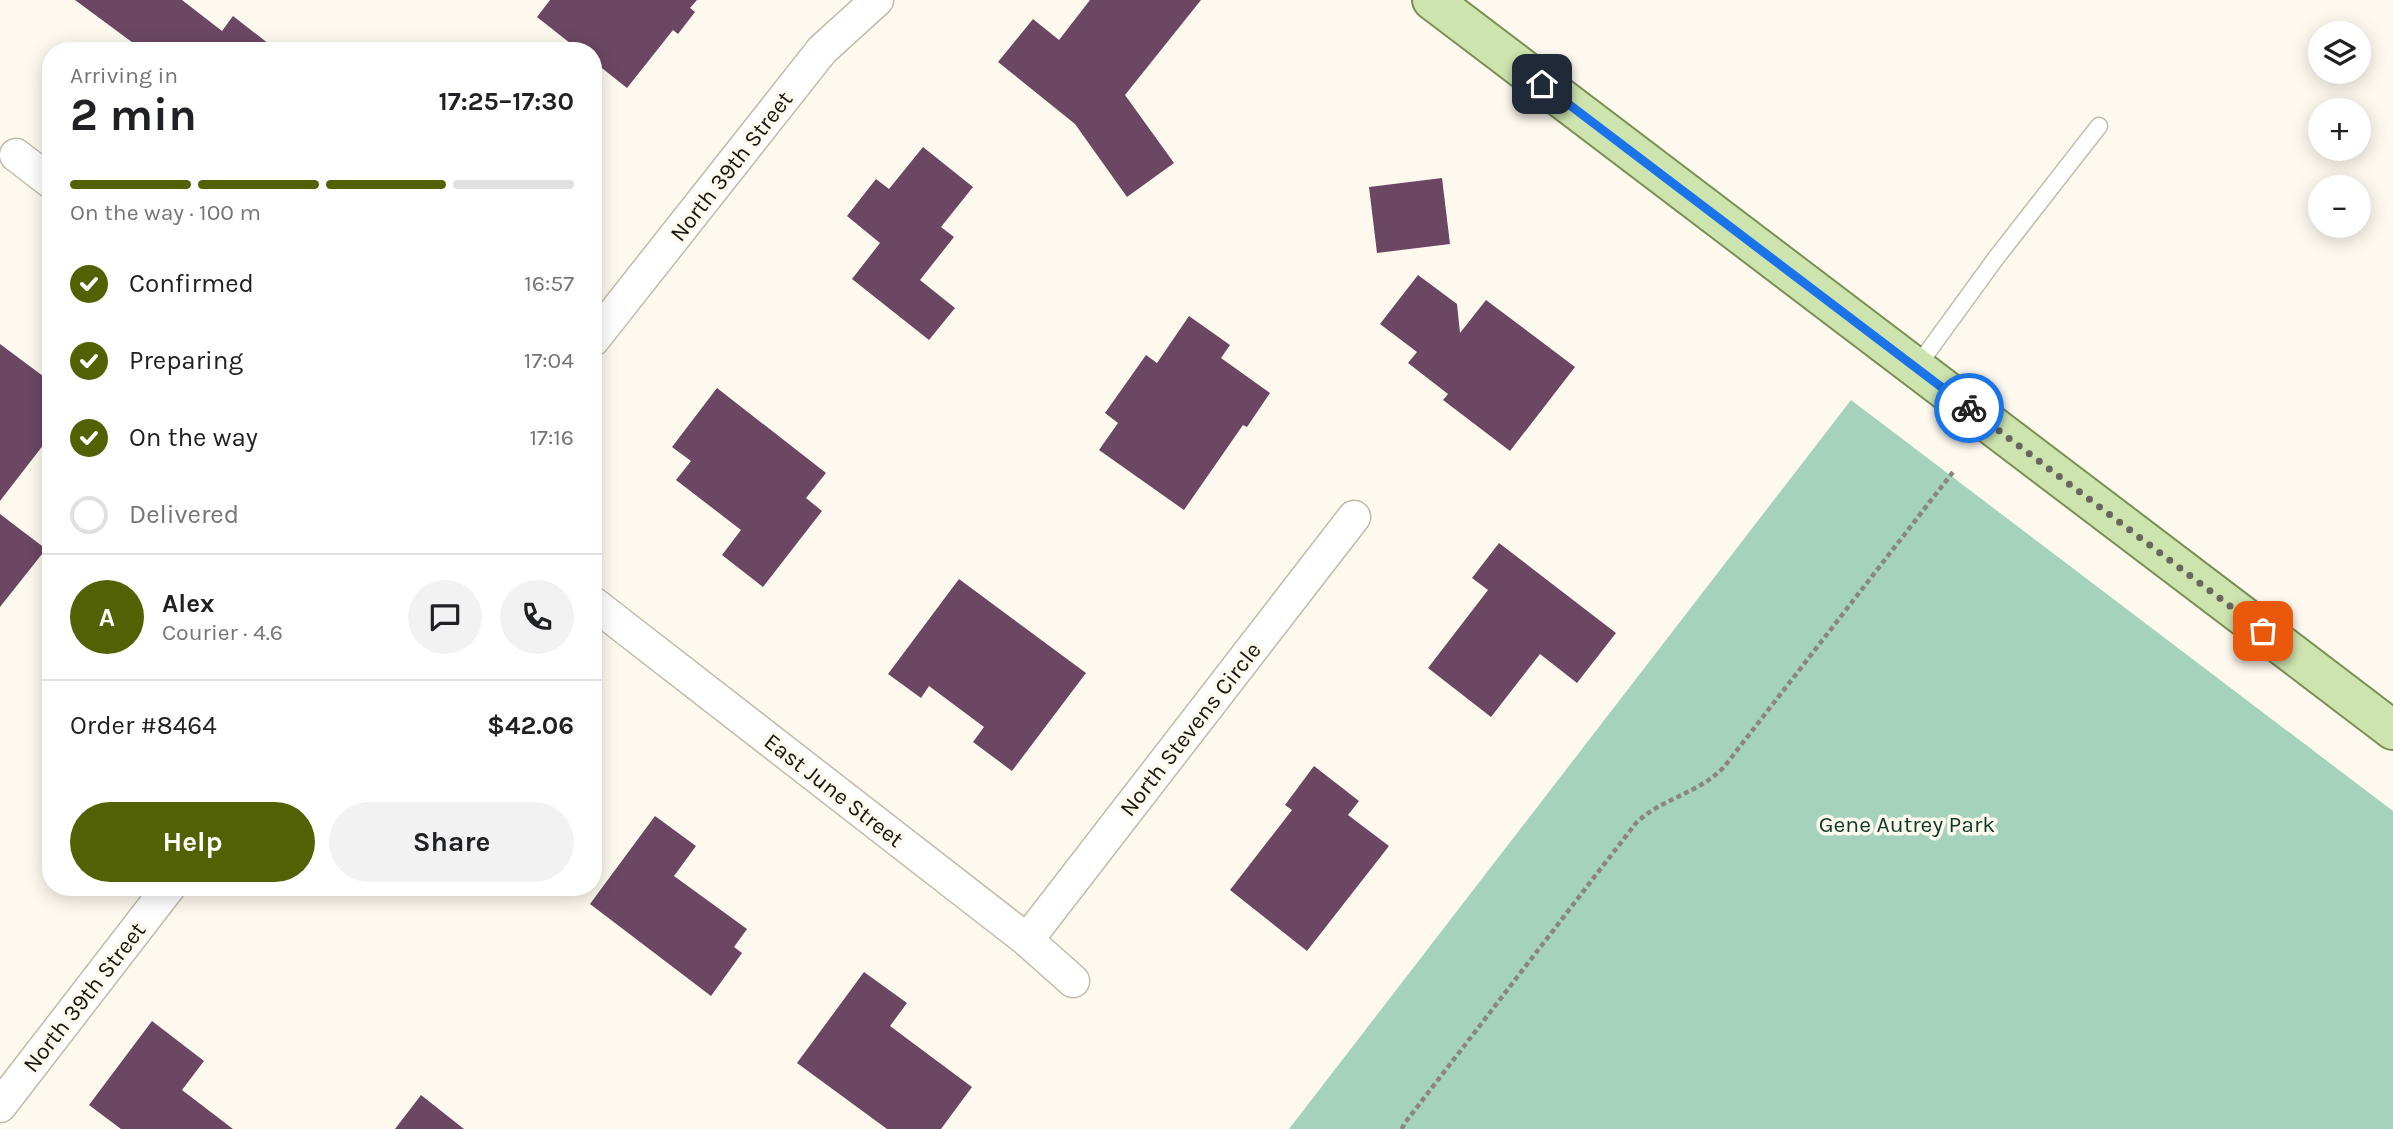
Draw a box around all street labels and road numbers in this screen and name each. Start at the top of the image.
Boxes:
street label: North 39th Street [665,86,798,247]
street label: North Stevens Circle [1114,637,1267,822]
street label: East June Street [759,728,909,853]
street label: North 39th Street [18,917,151,1078]

